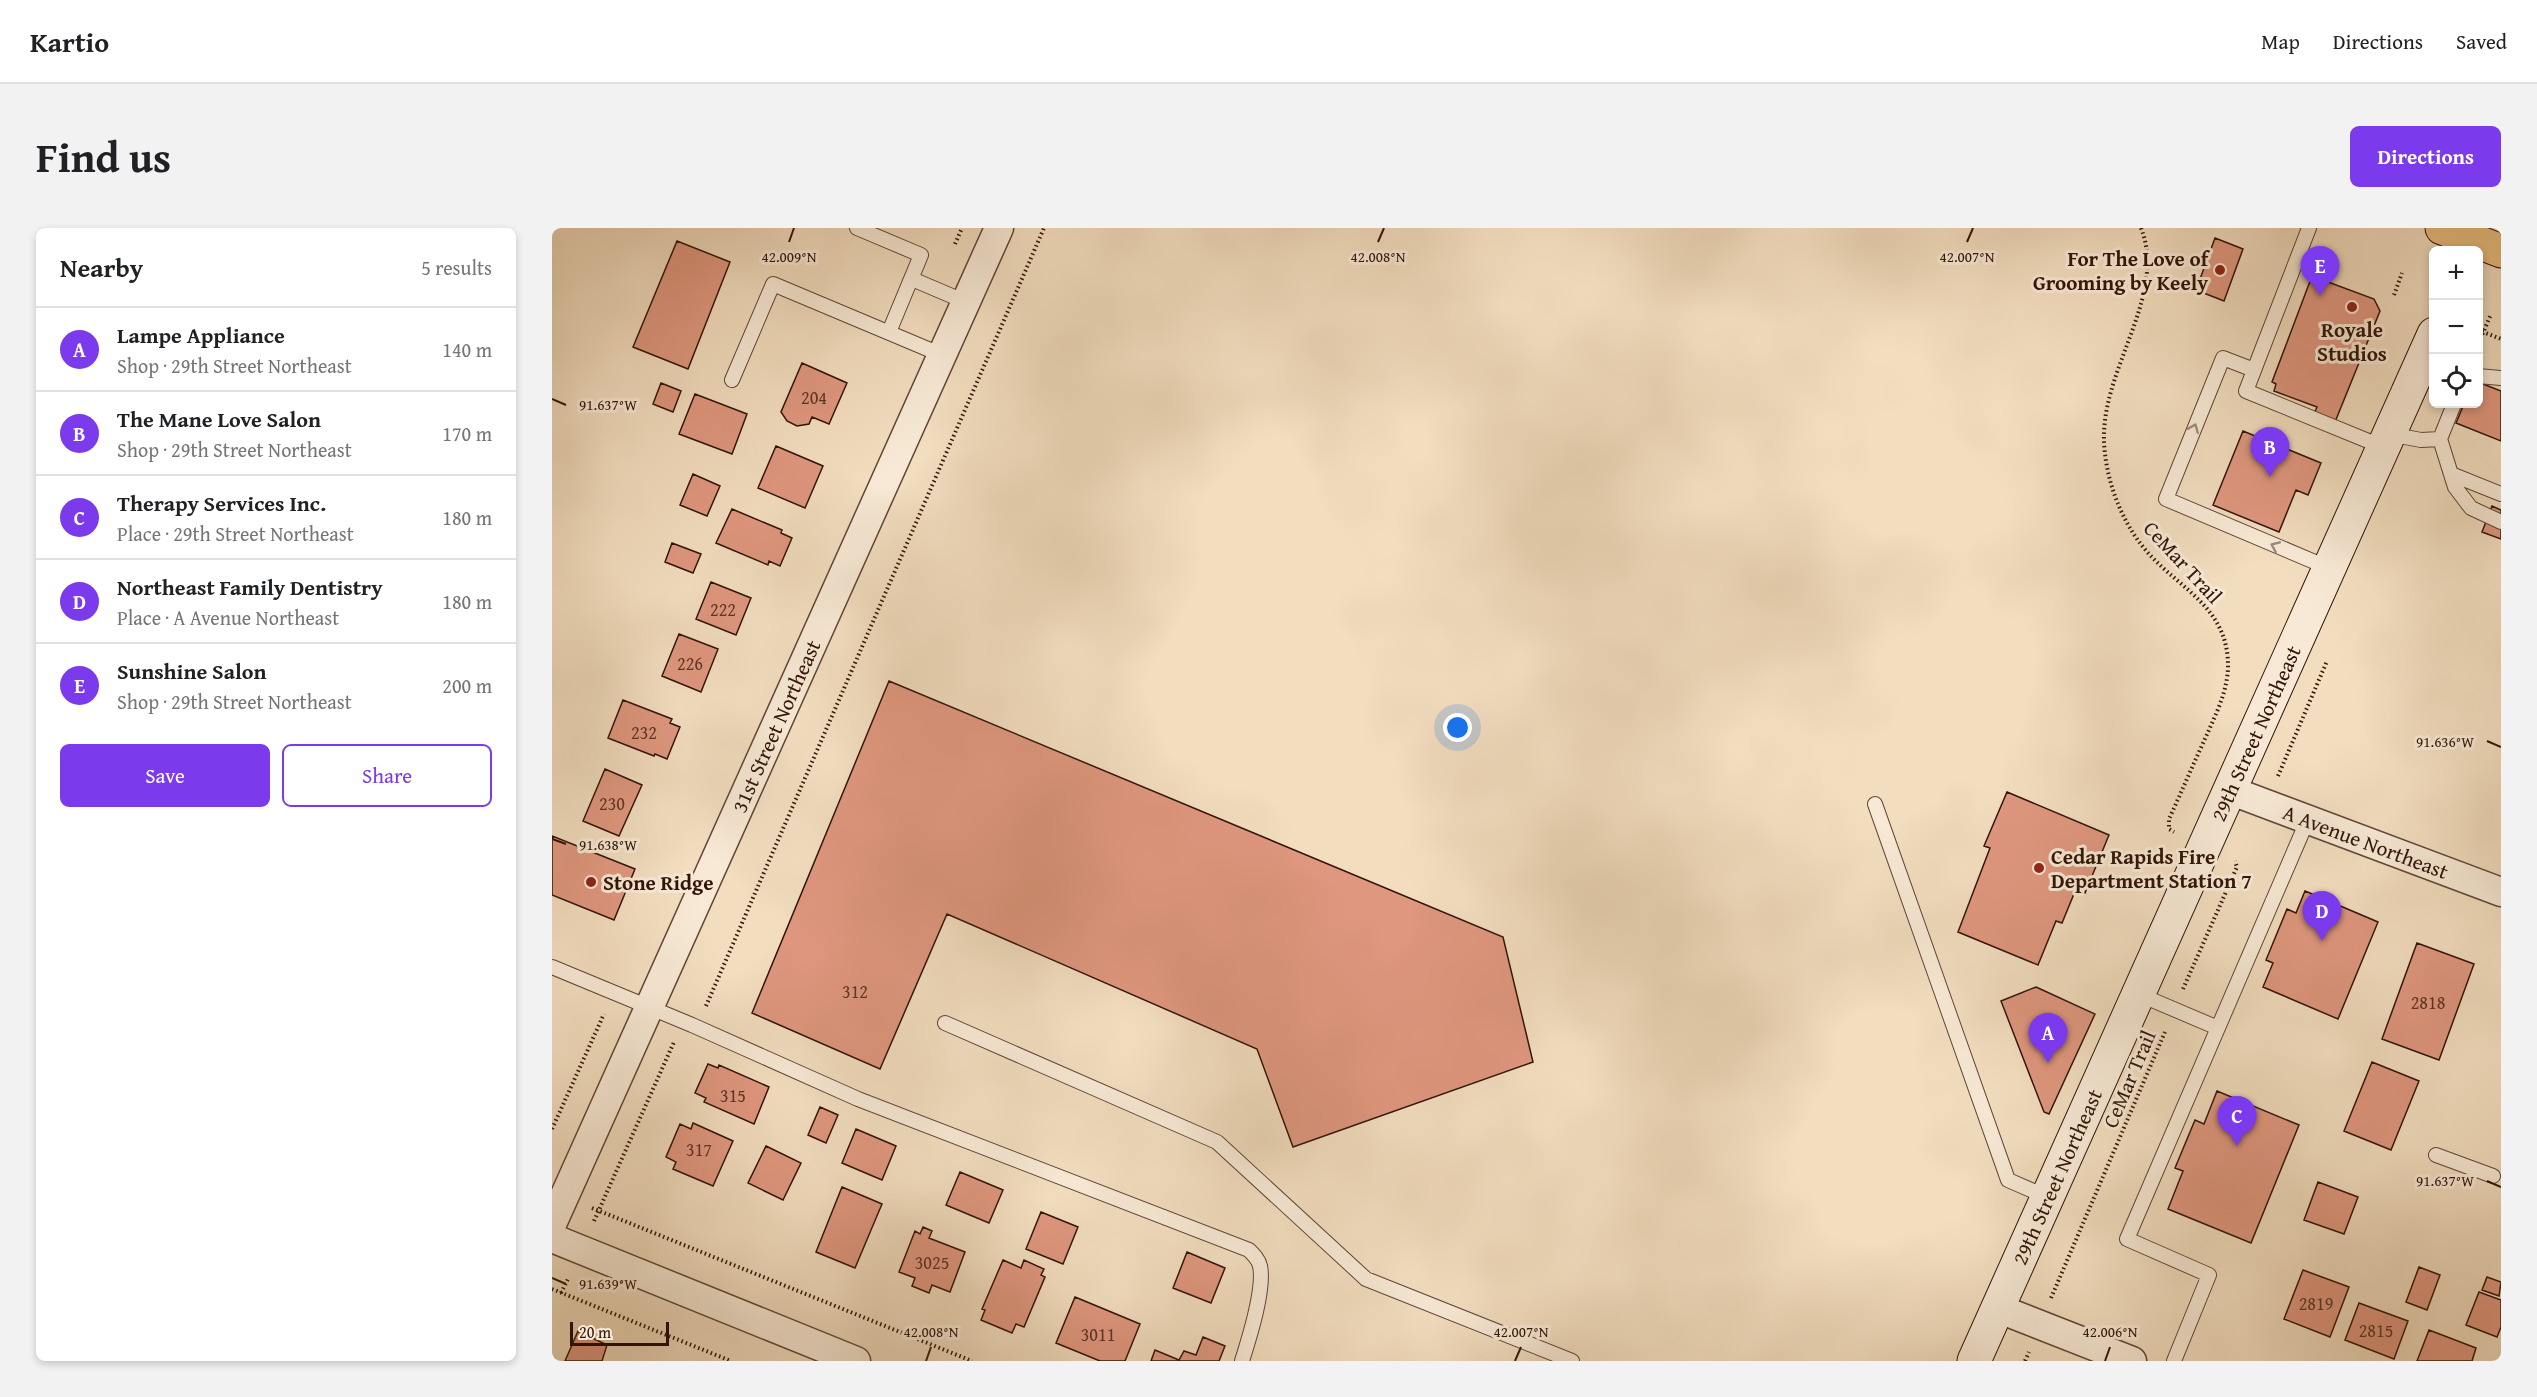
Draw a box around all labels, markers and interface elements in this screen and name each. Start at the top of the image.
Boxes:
text: Kartio [30,21,109,62]
text: Map [2261,26,2300,57]
text: Directions [2333,26,2423,57]
text: Saved [2456,26,2507,57]
text: Find us [36,126,171,187]
button: Directions [2350,126,2501,187]
place label: For The Love of Grooming by Keely [2033,243,2211,298]
text: 42.009°N [762,246,817,267]
text: 42.008°N [1351,246,1406,267]
text: 42.007°N [1940,246,1995,267]
map controls [2429,246,2483,408]
button: + [2429,246,2483,300]
pin: E [2300,247,2340,296]
text: Nearby [60,248,143,287]
text: 5 results [421,253,492,282]
marker: For The Love of Grooming by Keely [2213,263,2227,277]
marker: Royale Studios [2345,300,2359,314]
button: − [2429,300,2483,354]
place label: Royale Studios [2317,314,2387,369]
text: Lampe Appliance [117,319,285,351]
text: A [73,335,86,364]
text: 140 m [442,335,492,364]
text: Shop · 29th Street Northeast [117,351,352,380]
button: locate [2429,354,2483,408]
house number: 204 [801,384,827,411]
text: 91.637°W [579,394,637,415]
text: The Mane Love Salon [117,403,321,435]
text: B [73,419,86,448]
text: 170 m [442,419,492,448]
one-way arrow [2187,423,2199,434]
pin: B [2250,428,2290,477]
text: Shop · 29th Street Northeast [117,435,352,464]
text: Therapy Services Inc. [117,487,326,519]
text: C [74,503,85,532]
text: 180 m [442,503,492,532]
street label: CeMar Trail [2136,514,2230,611]
text: Place · 29th Street Northeast [117,519,354,548]
one-way arrow [2270,541,2281,553]
text: Northeast Family Dentistry [117,571,382,603]
text: D [73,587,86,616]
text: 180 m [442,587,492,616]
house number: 222 [710,596,736,623]
text: Place · A Avenue Northeast [117,603,339,632]
street label: 31st Street Northeast [723,634,828,817]
street label: 29th Street Northeast [2202,640,2308,826]
house number: 226 [677,650,703,677]
text: Sunshine Salon [117,655,266,687]
text: E [74,671,85,700]
text: 200 m [442,671,492,700]
text: Shop · 29th Street Northeast [117,687,352,716]
your location [1443,713,1472,742]
house number: 232 [631,719,657,746]
text: 91.636°W [2416,731,2474,752]
button: Save [60,744,270,807]
button: Share [282,744,492,807]
house number: 230 [599,790,625,817]
street label: A Avenue Northeast [2279,796,2453,887]
text: 91.638°W [579,834,637,855]
place label: Cedar Rapids Fire Department Station 7 [2051,841,2252,896]
marker: Cedar Rapids Fire Department Station 7 [2032,861,2046,875]
place label: Stone Ridge [603,867,713,898]
marker: Stone Ridge [584,875,598,889]
pin: D [2302,892,2342,941]
house number: 312 [842,978,868,1005]
house number: 2818 [2411,989,2445,1016]
pin: A [2028,1014,2068,1063]
street label: CeMar Trail [2094,1025,2164,1133]
house number: 315 [720,1082,746,1109]
street label: 29th Street Northeast [2004,1083,2110,1270]
pin: C [2218,1096,2256,1146]
house number: 317 [686,1136,712,1163]
text: 91.637°W [2416,1170,2474,1191]
house number: 3025 [915,1249,949,1276]
text: 91.639°W [579,1273,637,1294]
house number: 2819 [2299,1290,2333,1317]
house number: 2815 [2359,1317,2393,1344]
scale bar [570,1319,669,1346]
text: 20 m [579,1320,611,1344]
text: 42.008°N [904,1321,959,1342]
house number: 3011 [1081,1321,1115,1348]
text: 42.007°N [1494,1321,1549,1342]
text: 42.006°N [2083,1321,2138,1342]

